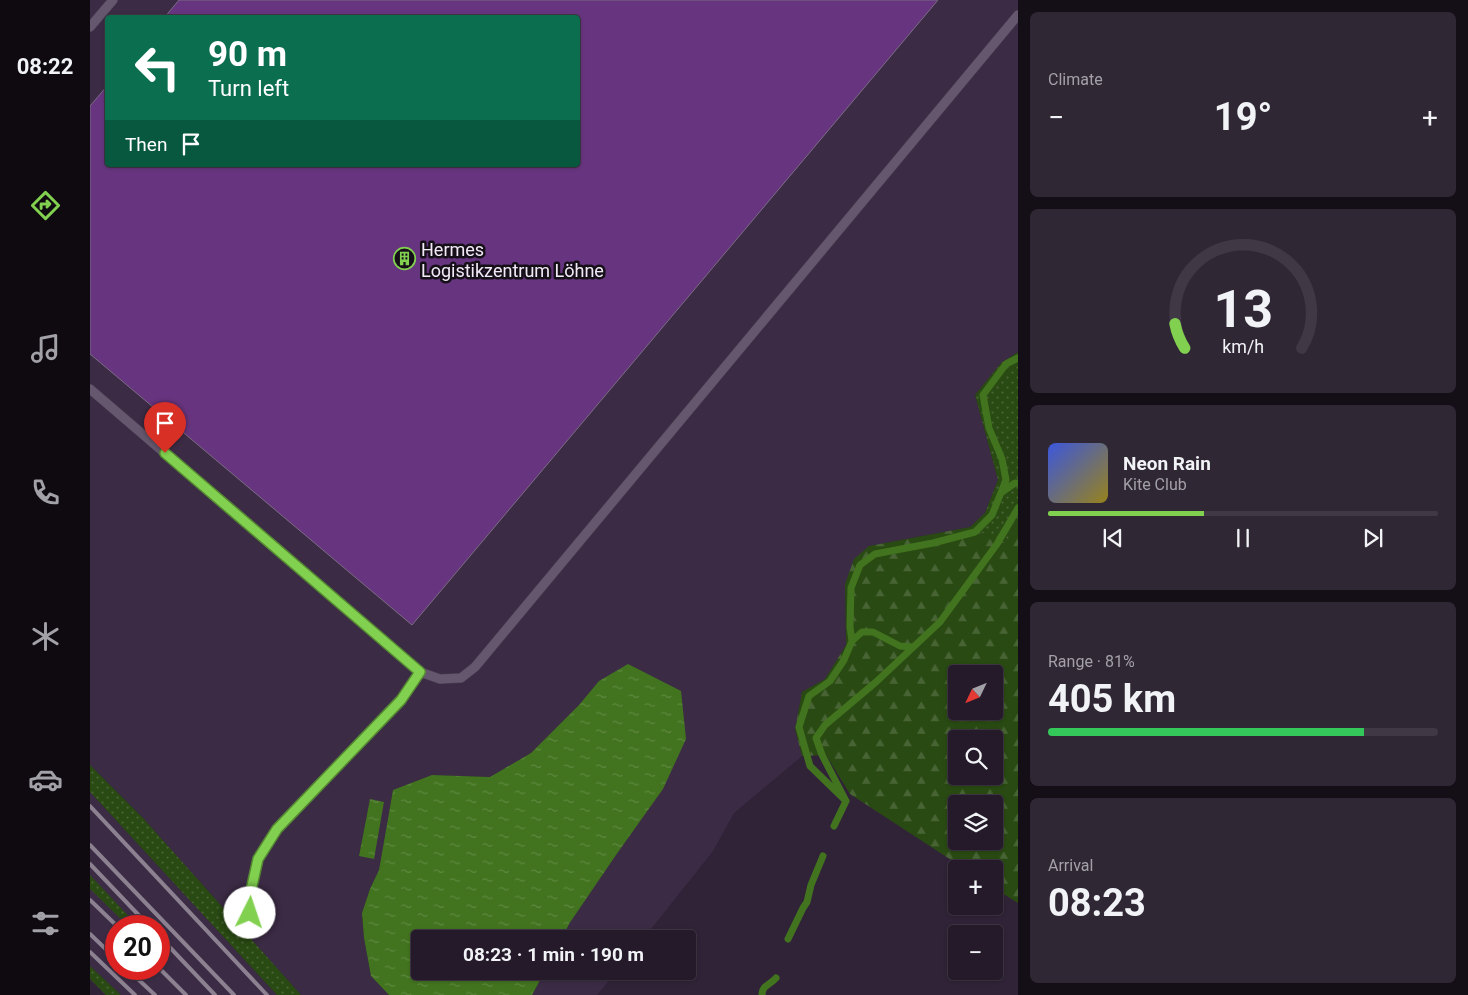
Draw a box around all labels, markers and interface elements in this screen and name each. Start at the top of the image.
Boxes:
text: 90 m [208,34,287,75]
icon: left [125,35,190,100]
text: 08:22 [17,54,73,79]
text: Climate [1048,70,1103,89]
text: Turn left [208,76,289,101]
text: 19° [1214,95,1272,139]
text: − [1048,101,1064,134]
text: + [1422,101,1438,134]
icon: arrive [177,130,205,158]
text: Then [125,133,167,156]
icon: directions [28,188,63,223]
place label: Hermes Logistikzentrum Löhne [421,239,604,281]
building icon: Hermes Logistikzentrum Löhne [393,247,417,271]
text: 13 [1213,279,1273,340]
icon: music [28,331,63,366]
text: km/h [1222,336,1264,357]
pin [144,402,186,453]
icon: arrive [151,409,179,437]
text: Neon Rain [1123,452,1211,475]
icon: phone [28,475,63,510]
text: Kite Club [1123,475,1187,494]
icon: previous [1099,524,1127,552]
icon: pause [1229,524,1257,552]
icon: next [1359,524,1387,552]
icon: climate [28,619,63,654]
text: Range · 81% [1048,652,1135,671]
north arrow [948,665,1002,720]
map controls [948,665,1003,980]
text: 405 km [1048,677,1176,721]
button: search [948,730,1003,785]
icon: car [28,762,63,797]
button: layers [948,795,1003,850]
text: Arrival [1048,856,1093,875]
button: + [948,860,1003,915]
text: 08:23 [1048,881,1146,925]
position arrow [223,886,275,938]
icon: filters [28,906,63,941]
speed limit sign: 20 [105,915,170,980]
button: − [948,925,1003,980]
text: 08:23 · 1 min · 190 m [463,943,644,966]

